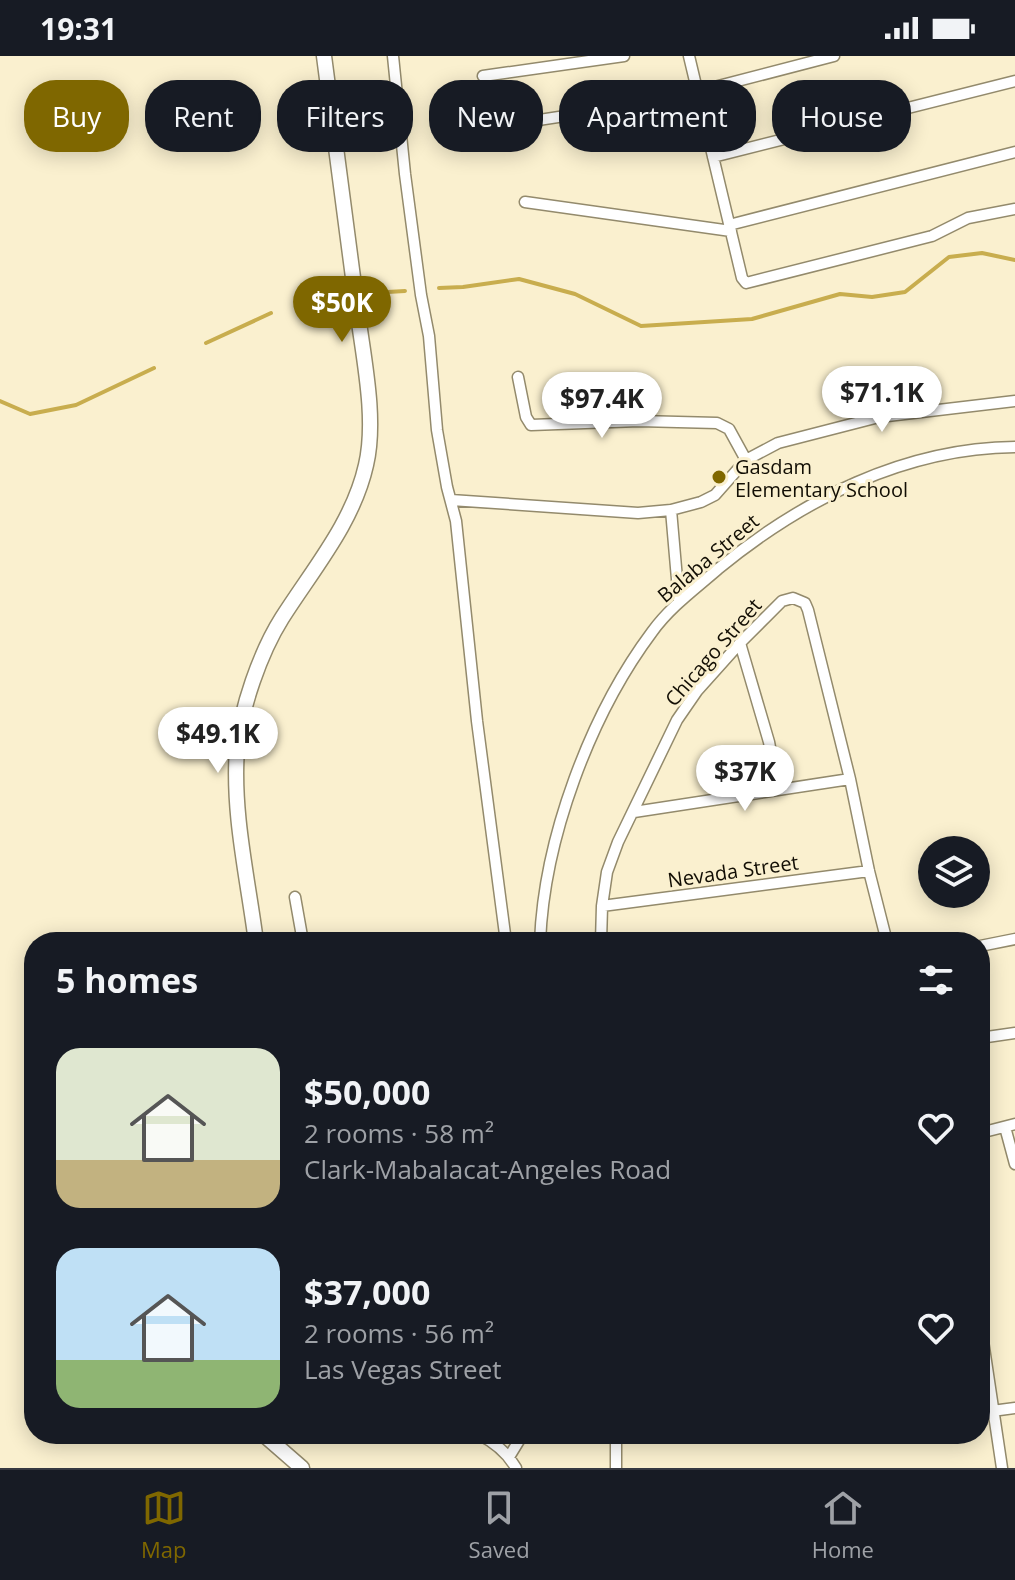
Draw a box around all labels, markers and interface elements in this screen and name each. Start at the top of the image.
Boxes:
text: 19:31 [40,8,117,49]
chip: Buy [24,80,129,152]
chip: Rent [145,80,261,152]
chip: Filters [277,80,413,152]
chip: New [429,80,543,152]
chip: Apartment [559,80,756,152]
chip: House [772,80,911,152]
pin: $50K [295,276,389,344]
text: $50K [311,284,373,320]
pin: $71.1K [817,366,947,434]
pin: $97.4K [537,372,667,440]
text: $71.1K [840,374,924,410]
text: $97.4K [560,380,644,416]
place label: Gasdam Elementary School [735,453,908,503]
marker: Gasdam Elementary School [710,468,728,486]
street label: Balaba Street [652,508,764,608]
street label: Chicago Street [659,592,767,712]
pin: $49.1K [153,707,283,775]
text: $49.1K [176,715,260,751]
pin: $37K [698,745,792,813]
text: $37K [714,753,776,789]
map controls [918,836,990,908]
button: layers [918,836,990,908]
street label: Nevada Street [666,848,800,894]
text: 5 homes [56,957,198,1003]
icon: filters [914,958,958,1002]
text: $50,000 [304,1069,430,1115]
icon: home [120,1080,216,1176]
icon: heart [914,1106,958,1150]
text: 2 rooms · 58 m² [304,1115,494,1151]
text: Clark-Mabalacat-Angeles Road [304,1151,671,1187]
text: $37,000 [304,1269,430,1315]
icon: home [120,1280,216,1376]
icon: heart [914,1306,958,1350]
text: 2 rooms · 56 m² [304,1315,494,1351]
text: Las Vegas Street [304,1351,502,1387]
tab: Map [141,1486,187,1564]
tab: Saved [469,1486,530,1564]
tab: Home [812,1486,874,1564]

